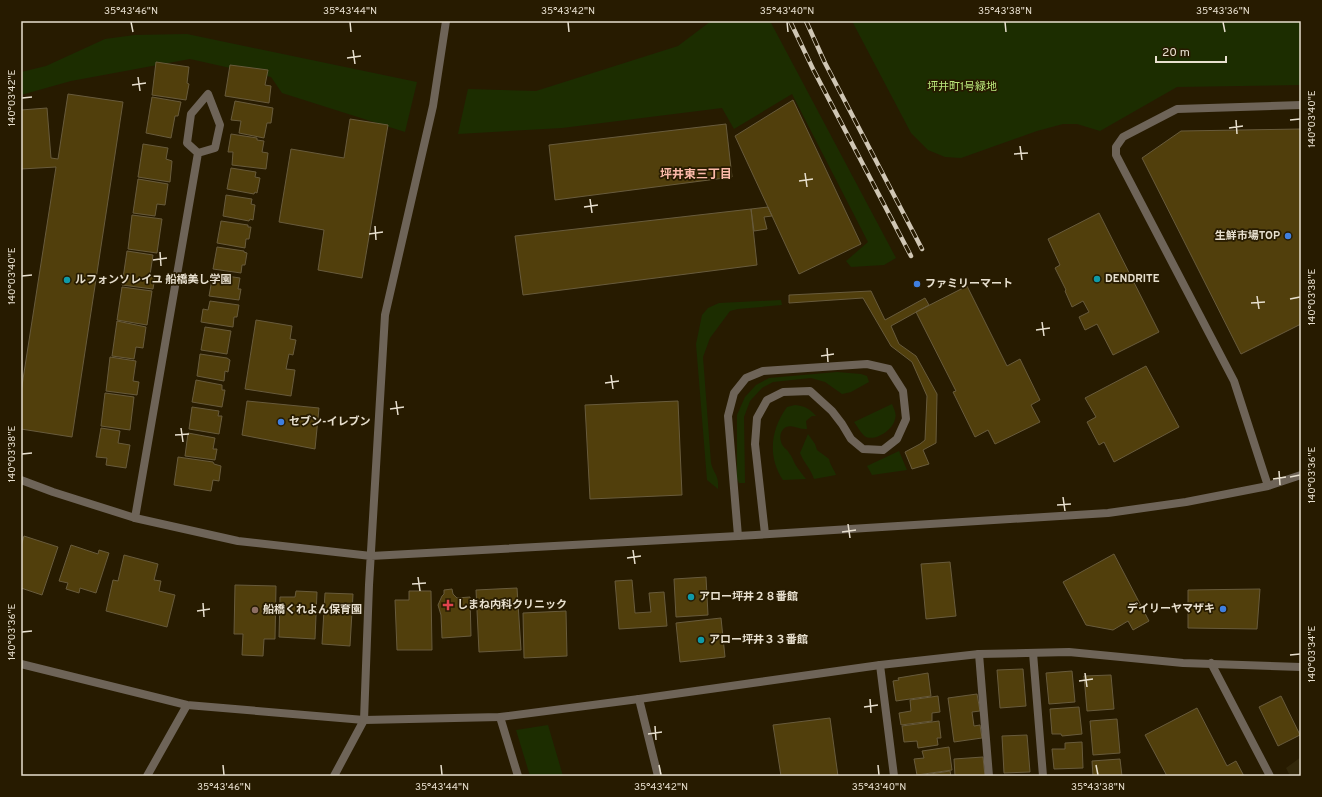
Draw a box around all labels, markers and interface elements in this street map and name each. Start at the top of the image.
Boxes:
text: 35°43'46"N [104,5,158,18]
text: 35°43'44"N [323,5,377,18]
text: 35°43'42"N [541,5,595,18]
text: 35°43'40"N [760,5,814,18]
text: 35°43'38"N [978,5,1032,18]
text: 35°43'36"N [1196,5,1250,18]
scale bar [1156,38,1226,64]
text: 20 m [1162,45,1190,61]
text: 140°03'42"E [6,69,19,127]
park label: 坪井町1号緑地 [927,80,997,94]
text: 140°03'40"E [1306,90,1319,148]
district label: 坪井東三丁目 [660,167,732,183]
place label: 生鮮市場TOP [1215,229,1280,243]
marker: 生鮮市場TOP [1283,231,1293,241]
text: 140°03'40"E [6,247,19,305]
text: 140°03'38"E [1306,269,1319,325]
place label: DENDRITE [1105,272,1160,286]
place label: ルフォンソレイユ 船橋美し学園 [75,273,232,287]
marker: DENDRITE [1092,274,1102,284]
marker: ルフォンソレイユ 船橋美し学園 [62,275,72,285]
place label: ファミリーマート [925,277,1013,291]
marker: ファミリーマート [912,279,922,289]
place label: セブン-イレブン [289,415,371,429]
marker: セブン-イレブン [276,417,286,427]
text: 140°03'38"E [6,426,19,482]
text: 140°03'36"E [1306,447,1319,503]
place label: アロー坪井２８番館 [699,590,798,604]
marker: アロー坪井２８番館 [686,592,696,602]
place label: しまね内科クリニック [457,598,567,612]
marker: しまね内科クリニック [442,599,454,611]
place label: デイリーヤマザキ [1127,602,1215,616]
place label: 船橋くれよん保育園 [263,603,362,617]
text: 140°03'36"E [6,604,19,660]
marker: デイリーヤマザキ [1218,604,1228,614]
marker: 船橋くれよん保育園 [250,605,260,615]
text: 140°03'34"E [1306,625,1319,683]
place label: アロー坪井３３番館 [709,633,808,647]
marker: アロー坪井３３番館 [696,635,706,645]
text: 35°43'46"N [197,781,251,794]
text: 35°43'44"N [415,781,469,794]
text: 35°43'42"N [634,781,688,794]
text: 35°43'40"N [852,781,906,794]
text: 35°43'38"N [1071,781,1125,794]

